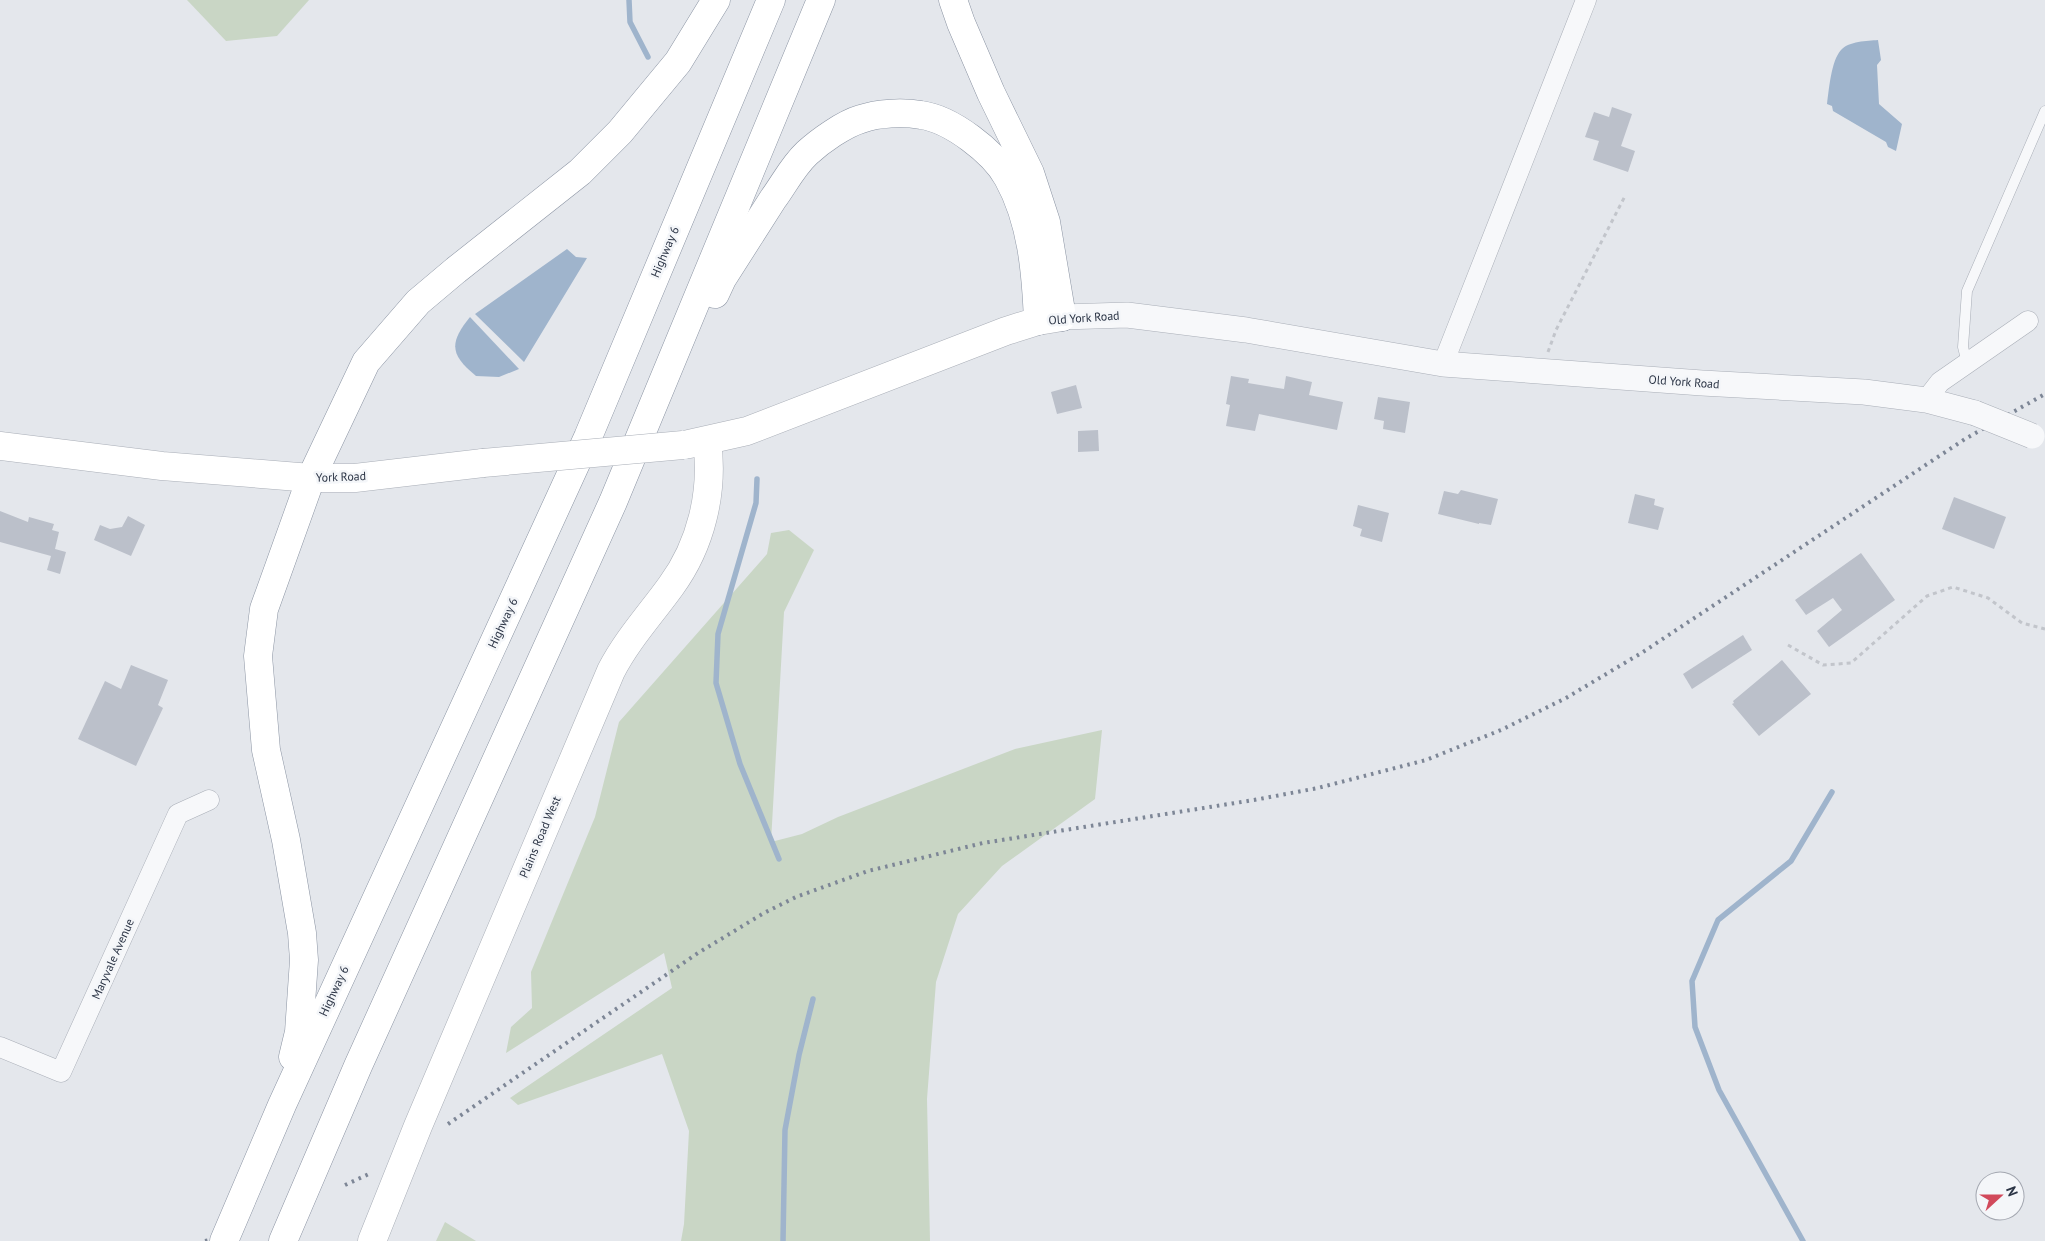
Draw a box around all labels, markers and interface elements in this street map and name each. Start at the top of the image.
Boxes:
street label: Highway 6 [647,224,682,280]
street label: Old York Road [1048,308,1120,327]
street label: Old York Road [1648,372,1720,391]
street label: York Road [316,468,366,485]
street label: Highway 6 [484,595,521,650]
street label: Plains Road West [516,794,563,880]
street label: Maryvale Avenue [88,916,137,1002]
street label: Highway 6 [315,963,352,1018]
north arrow [1975,1171,2025,1221]
text: N [2002,1184,2022,1199]

